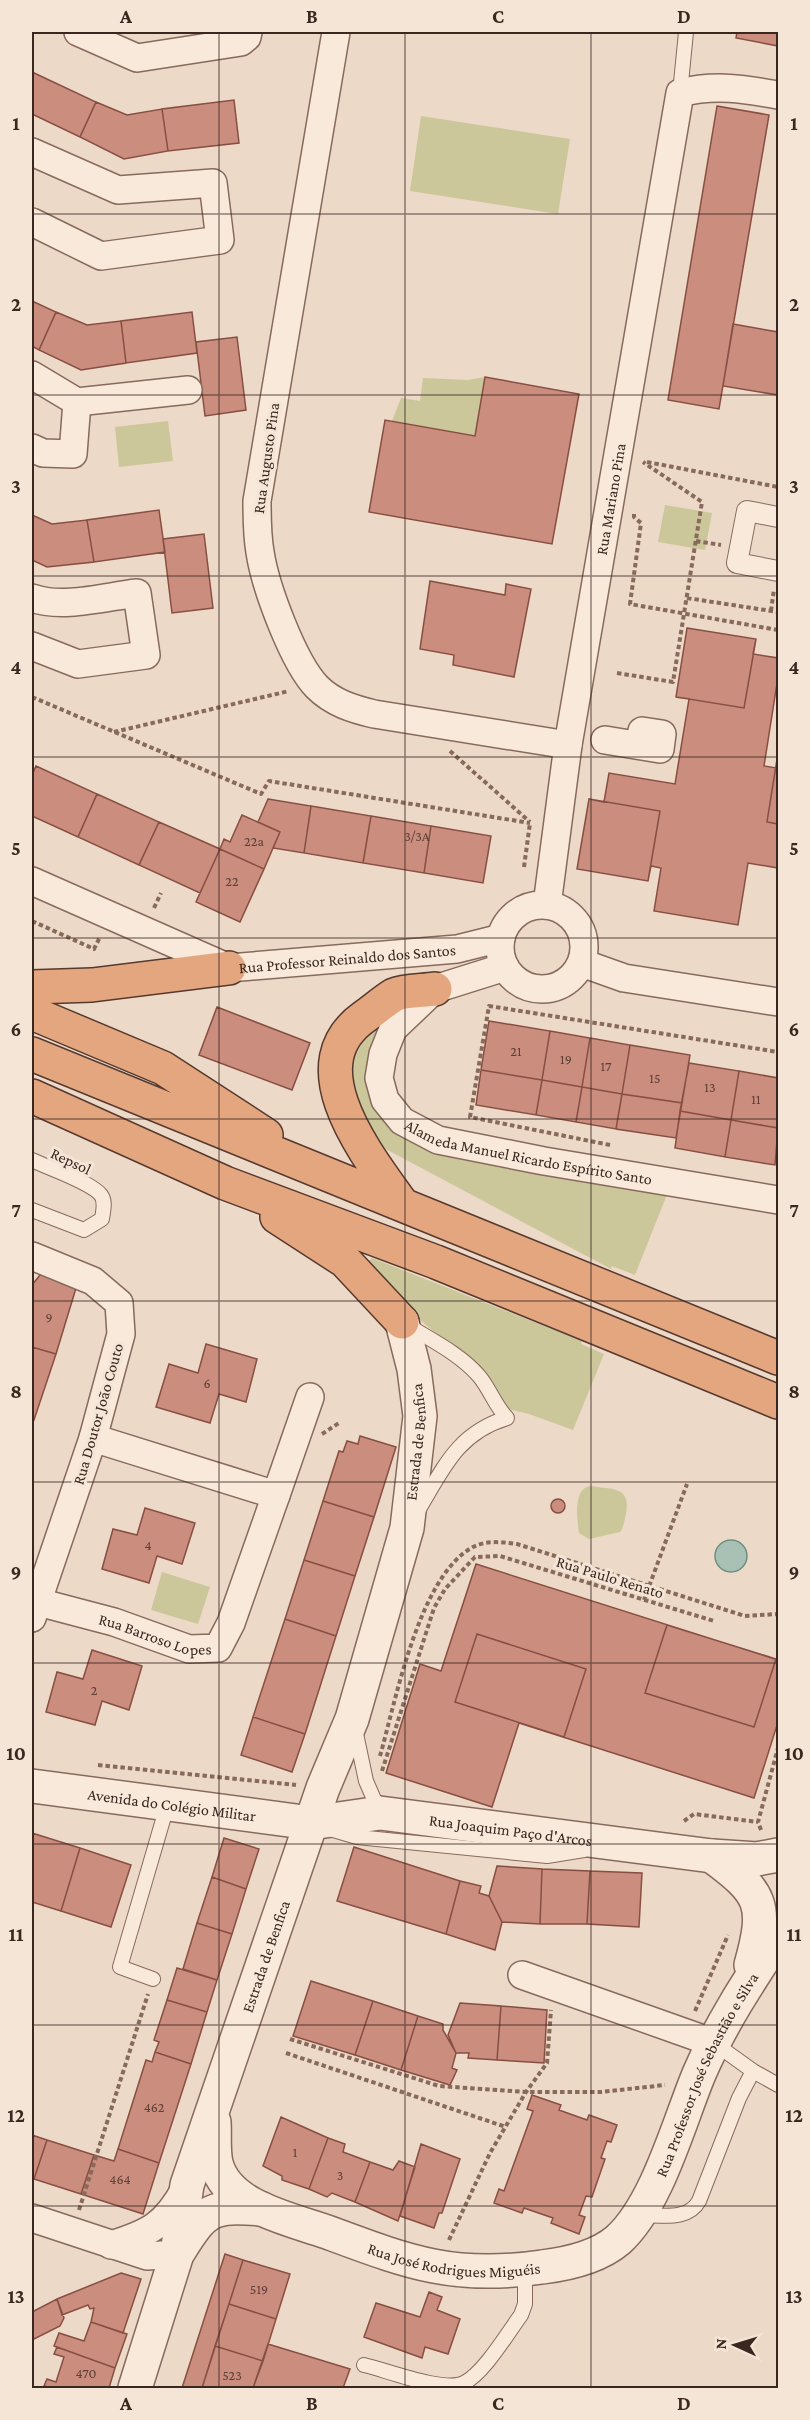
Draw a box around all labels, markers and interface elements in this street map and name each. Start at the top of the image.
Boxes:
text: A [119,5,133,27]
text: B [306,5,318,27]
text: C [492,5,504,27]
text: D [677,5,691,27]
text: 1 [12,112,20,134]
text: 1 [790,112,798,134]
text: 2 [11,293,21,315]
text: 2 [789,293,799,315]
street label: Rua Augusto Pina [250,401,283,515]
street label: Rua Mariano Pina [592,441,628,556]
text: 3 [11,475,21,497]
text: 3 [789,475,799,497]
text: 4 [11,656,22,678]
text: 4 [789,656,800,678]
house number: 3/3A [404,828,430,844]
house number: 22a [244,833,264,849]
text: 5 [11,837,21,859]
text: 5 [789,837,799,859]
house number: 22 [225,873,239,889]
street label: Rua Professor Reinaldo dos Santos [238,941,456,976]
text: 6 [11,1018,21,1040]
text: 6 [789,1018,799,1040]
house number: 21 [510,1043,522,1059]
house number: 19 [560,1051,572,1067]
house number: 17 [600,1058,612,1074]
house number: 15 [649,1070,661,1086]
house number: 13 [704,1079,716,1095]
house number: 11 [751,1091,761,1107]
street label: Alameda Manuel Ricardo Espírito Santo [402,1116,653,1187]
street label: Repsol [48,1144,94,1179]
text: 7 [11,1199,21,1221]
text: 7 [789,1199,799,1221]
house number: 9 [45,1309,53,1325]
street label: Rua Doutor João Couto [70,1341,127,1487]
house number: 6 [203,1375,211,1391]
text: 8 [10,1380,22,1402]
text: 8 [788,1380,800,1402]
street label: Estrada de Benfica [402,1382,429,1501]
house number: 4 [144,1537,152,1553]
street label: Rua Paulo Renato [554,1553,666,1601]
text: 9 [11,1561,21,1583]
text: 9 [789,1561,799,1583]
street label: Rua Barroso Lopes [97,1610,212,1658]
house number: 2 [91,1682,98,1698]
text: 10 [6,1742,26,1764]
text: 10 [784,1742,804,1764]
street label: Avenida do Colégio Militar [87,1785,257,1824]
street label: Rua Joaquim Paço d'Arcos [428,1811,593,1849]
street label: Estrada de Benfica [238,1897,293,2014]
text: 11 [9,1923,24,1945]
text: 11 [787,1923,802,1945]
street label: Rua Professor José Sebastião e Silva [652,1969,761,2179]
house number: 462 [144,2099,165,2115]
text: 12 [7,2104,25,2126]
text: 12 [785,2104,803,2126]
house number: 1 [293,2144,298,2160]
house number: 3 [337,2167,343,2183]
house number: 464 [109,2171,131,2187]
street label: Rua José Rodrigues Miguéis [366,2239,541,2280]
house number: 519 [250,2281,268,2297]
text: 13 [7,2285,25,2307]
text: 13 [785,2285,803,2307]
north arrow [705,2315,765,2375]
text: N [712,2338,729,2350]
house number: 470 [76,2365,97,2381]
house number: 523 [222,2367,242,2383]
text: A [119,2392,133,2414]
text: B [306,2392,318,2414]
text: C [492,2392,504,2414]
text: D [677,2392,691,2414]

